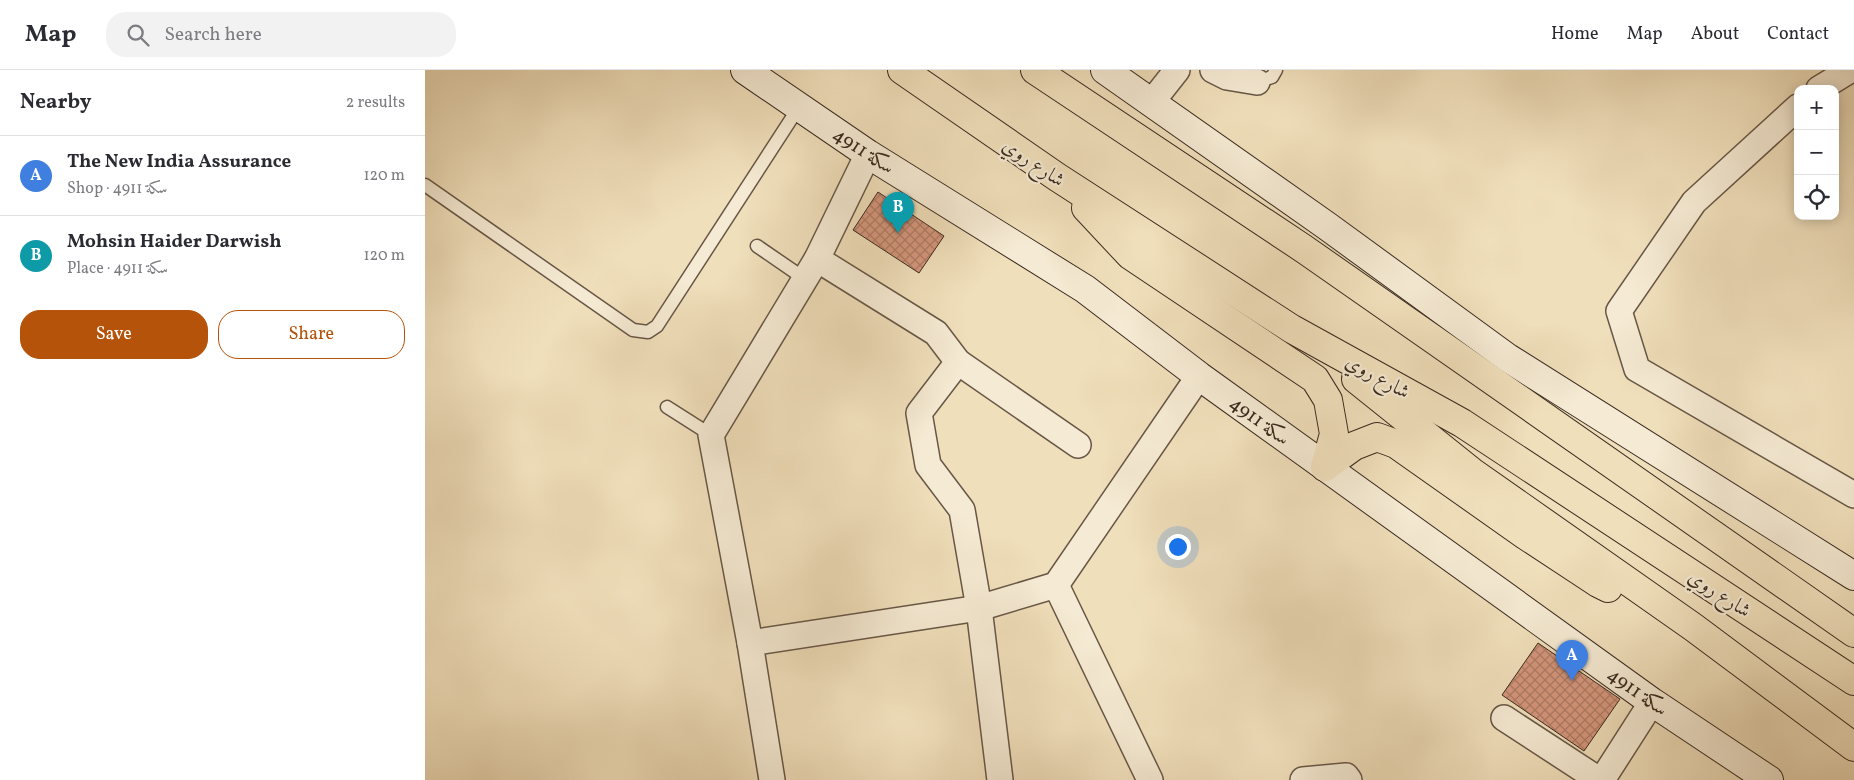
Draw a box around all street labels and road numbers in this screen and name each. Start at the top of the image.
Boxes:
street label: سكة 4911 [827,121,899,182]
street label: شارع روي [995,132,1070,196]
street label: شارع روي [1339,349,1414,409]
street label: سكة 4911 [1223,390,1295,453]
street label: شارع روي [1681,564,1756,627]
street label: سكة 4911 [1601,661,1673,724]

